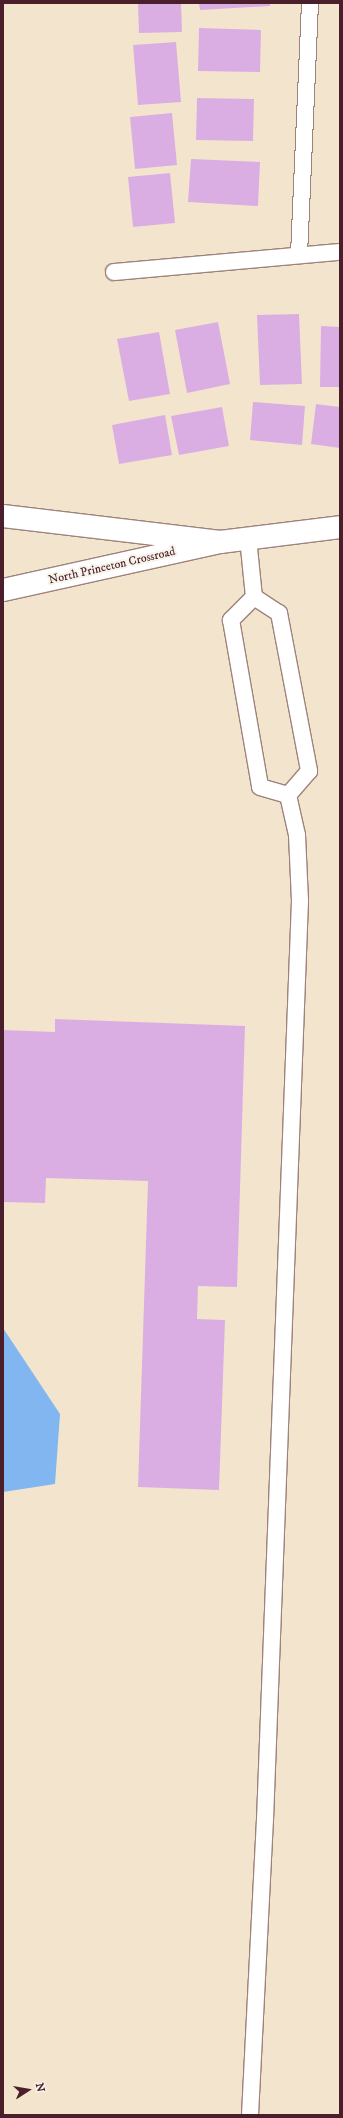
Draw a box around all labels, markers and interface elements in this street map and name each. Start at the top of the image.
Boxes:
street label: North Princeton Crossroad [47,544,177,588]
north arrow [8,2070,48,2110]
text: N [32,2082,48,2093]

